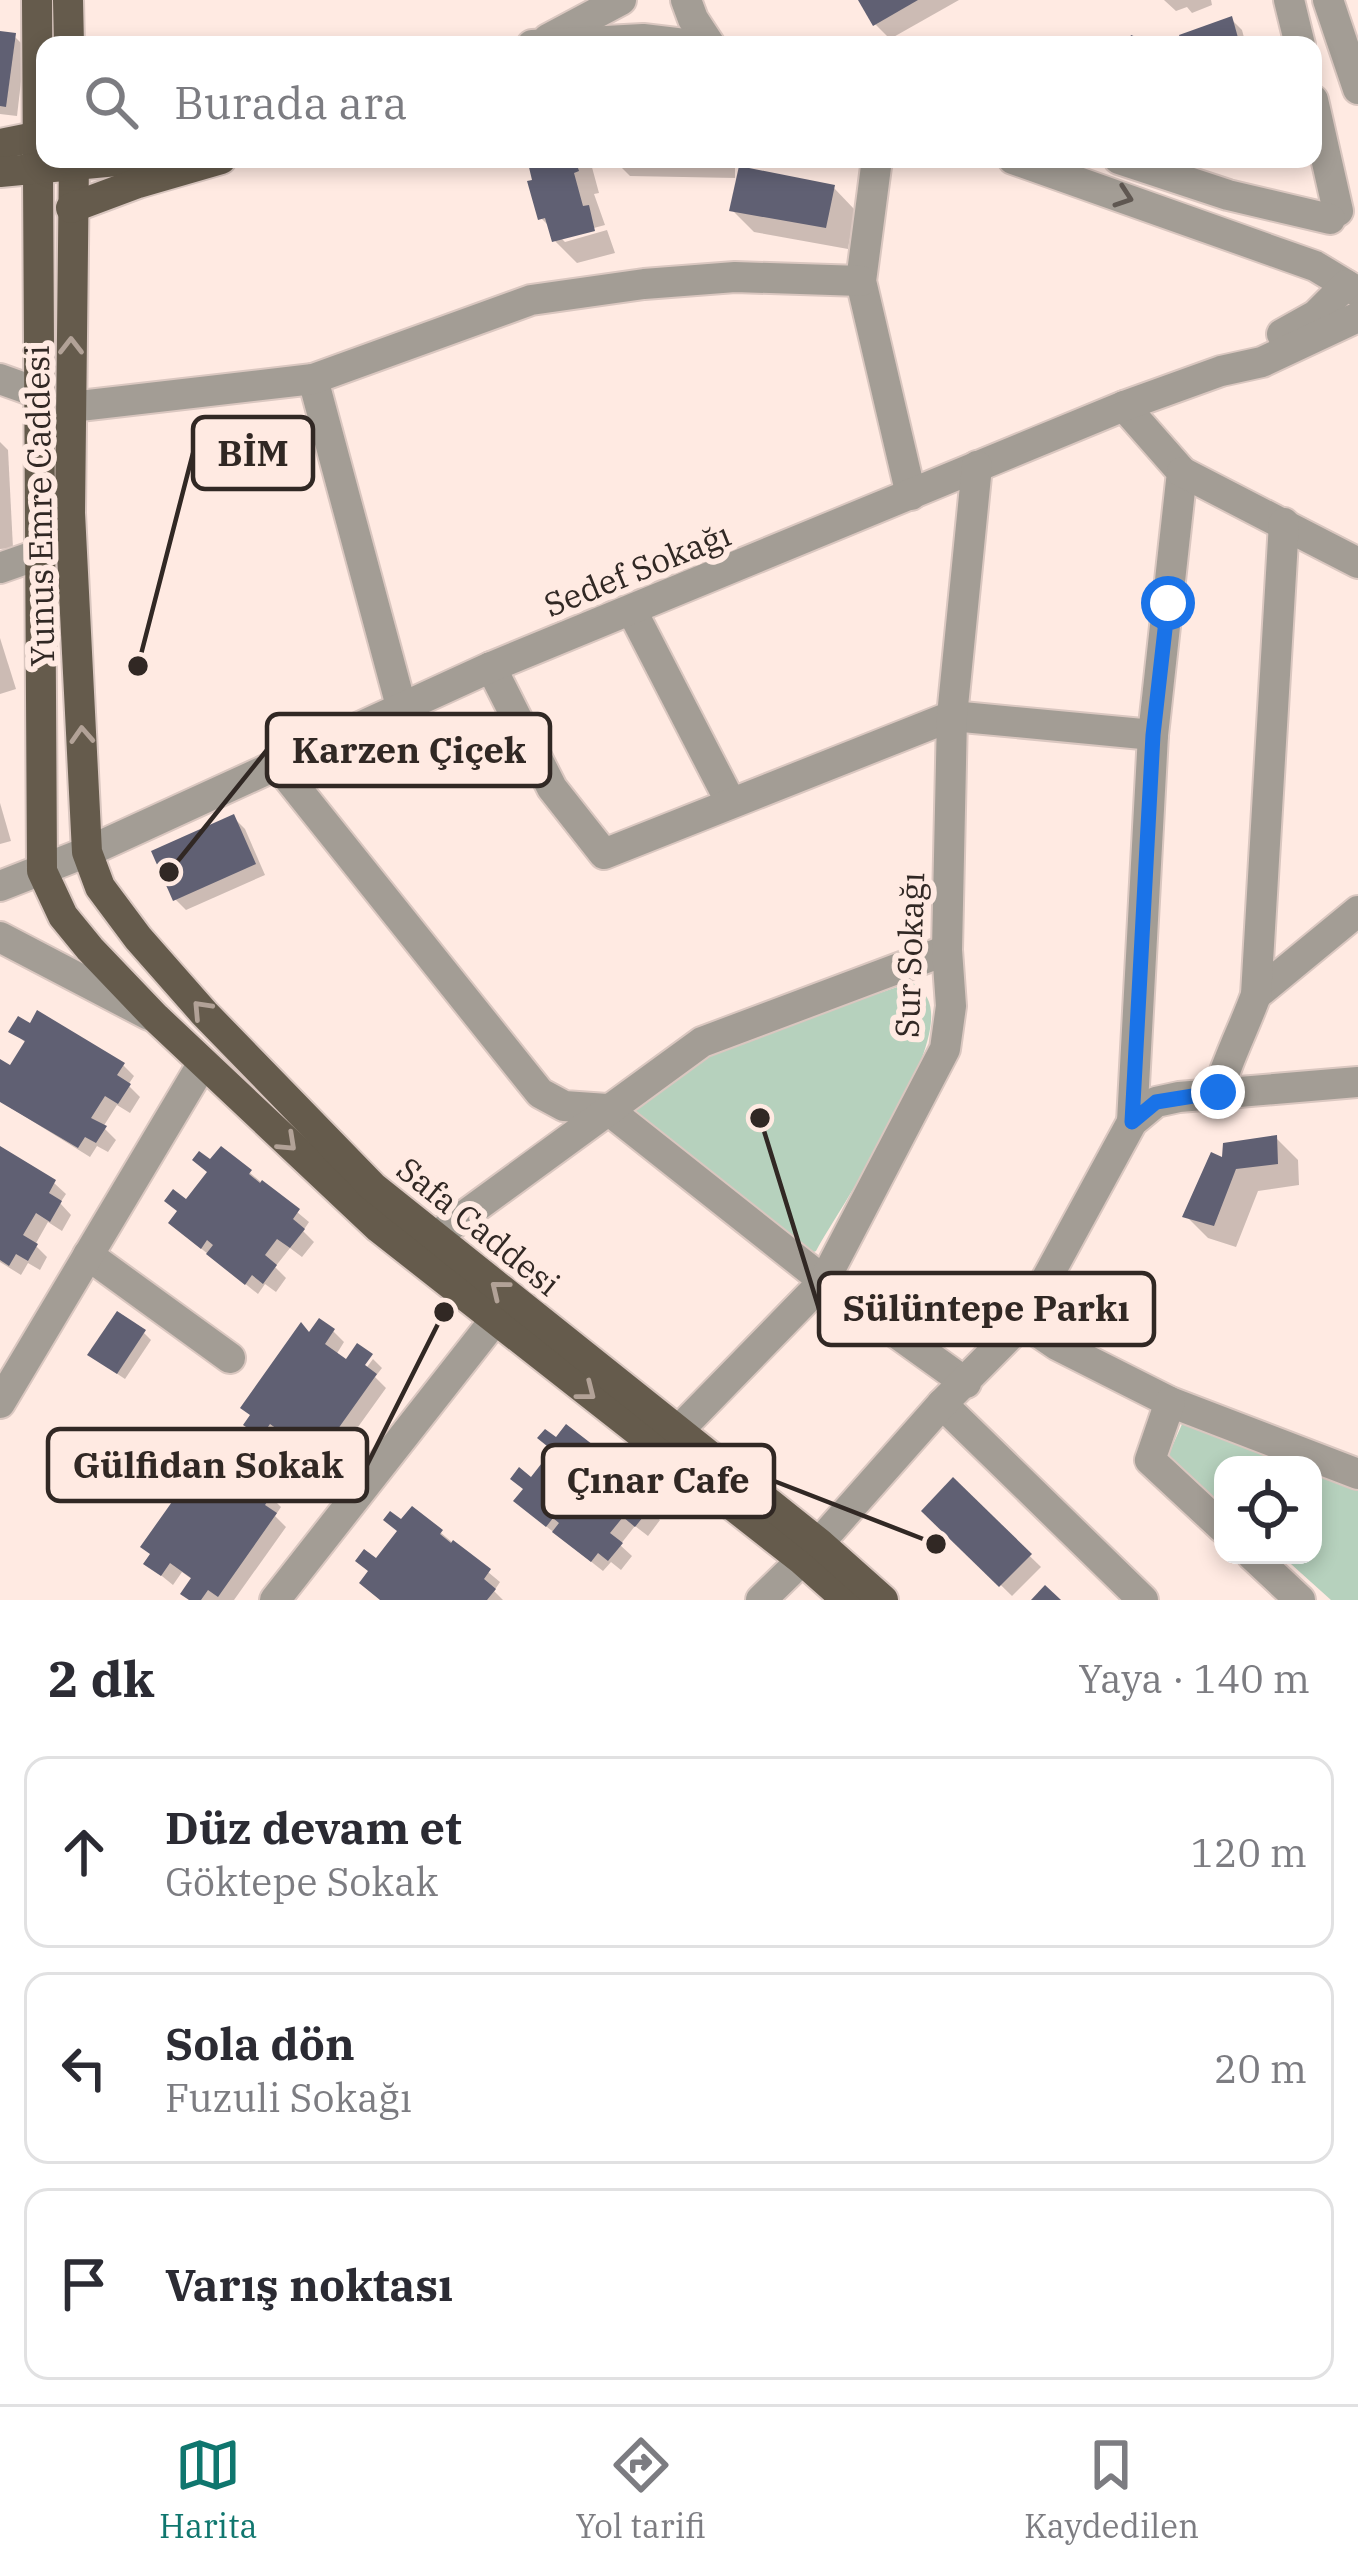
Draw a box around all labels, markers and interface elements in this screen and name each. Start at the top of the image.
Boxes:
search box [36,36,1322,168]
icon: search [78,69,144,135]
text: Burada ara [174,73,408,131]
one-way arrow [1112,183,1133,207]
one-way arrow [58,336,84,354]
street label: Yunus Emre Caddesi [15,345,63,667]
callout: BİM [193,417,313,489]
text: BİM [217,429,289,476]
street label: Sedef Sokağı [537,512,737,626]
route start [1141,576,1195,630]
callout: Karzen Çiçek [267,714,550,786]
one-way arrow [69,725,95,744]
text: Karzen Çiçek [292,726,527,773]
street label: Sur Sokağı [885,871,933,1039]
one-way arrow [194,1001,215,1022]
route end [1191,1065,1245,1119]
one-way arrow [275,1128,296,1150]
street label: Safa Caddesi [389,1147,569,1305]
callout: Sülüntepe Parkı [819,1273,1154,1345]
one-way arrow [490,1282,512,1303]
text: Sülüntepe Parkı [842,1284,1130,1331]
one-way arrow [574,1378,596,1400]
callout: Gülfidan Sokak [48,1429,367,1501]
text: Gülfidan Sokak [72,1441,344,1488]
callout: Çınar Cafe [543,1445,774,1517]
text: Çınar Cafe [566,1456,750,1503]
map controls [1214,1456,1322,1564]
button: locate [1214,1456,1322,1564]
text: 2 dk [48,1645,154,1711]
text: Yaya · 140 m [1078,1653,1310,1704]
text: Düz devam et [165,1798,462,1856]
icon: ahead [51,1819,117,1885]
text: 120 m [1191,1827,1307,1878]
text: Göktepe Sokak [165,1856,438,1907]
text: Sola dön [165,2014,355,2072]
icon: left [51,2035,117,2101]
text: 20 m [1214,2043,1307,2094]
text: Fuzuli Sokağı [165,2072,412,2123]
icon: arrive [51,2251,117,2317]
text: Varış noktası [165,2255,453,2313]
tab: Harita [159,2432,258,2547]
tab: Yol tarifi [576,2432,706,2547]
tab: Kaydedilen [1024,2432,1199,2547]

